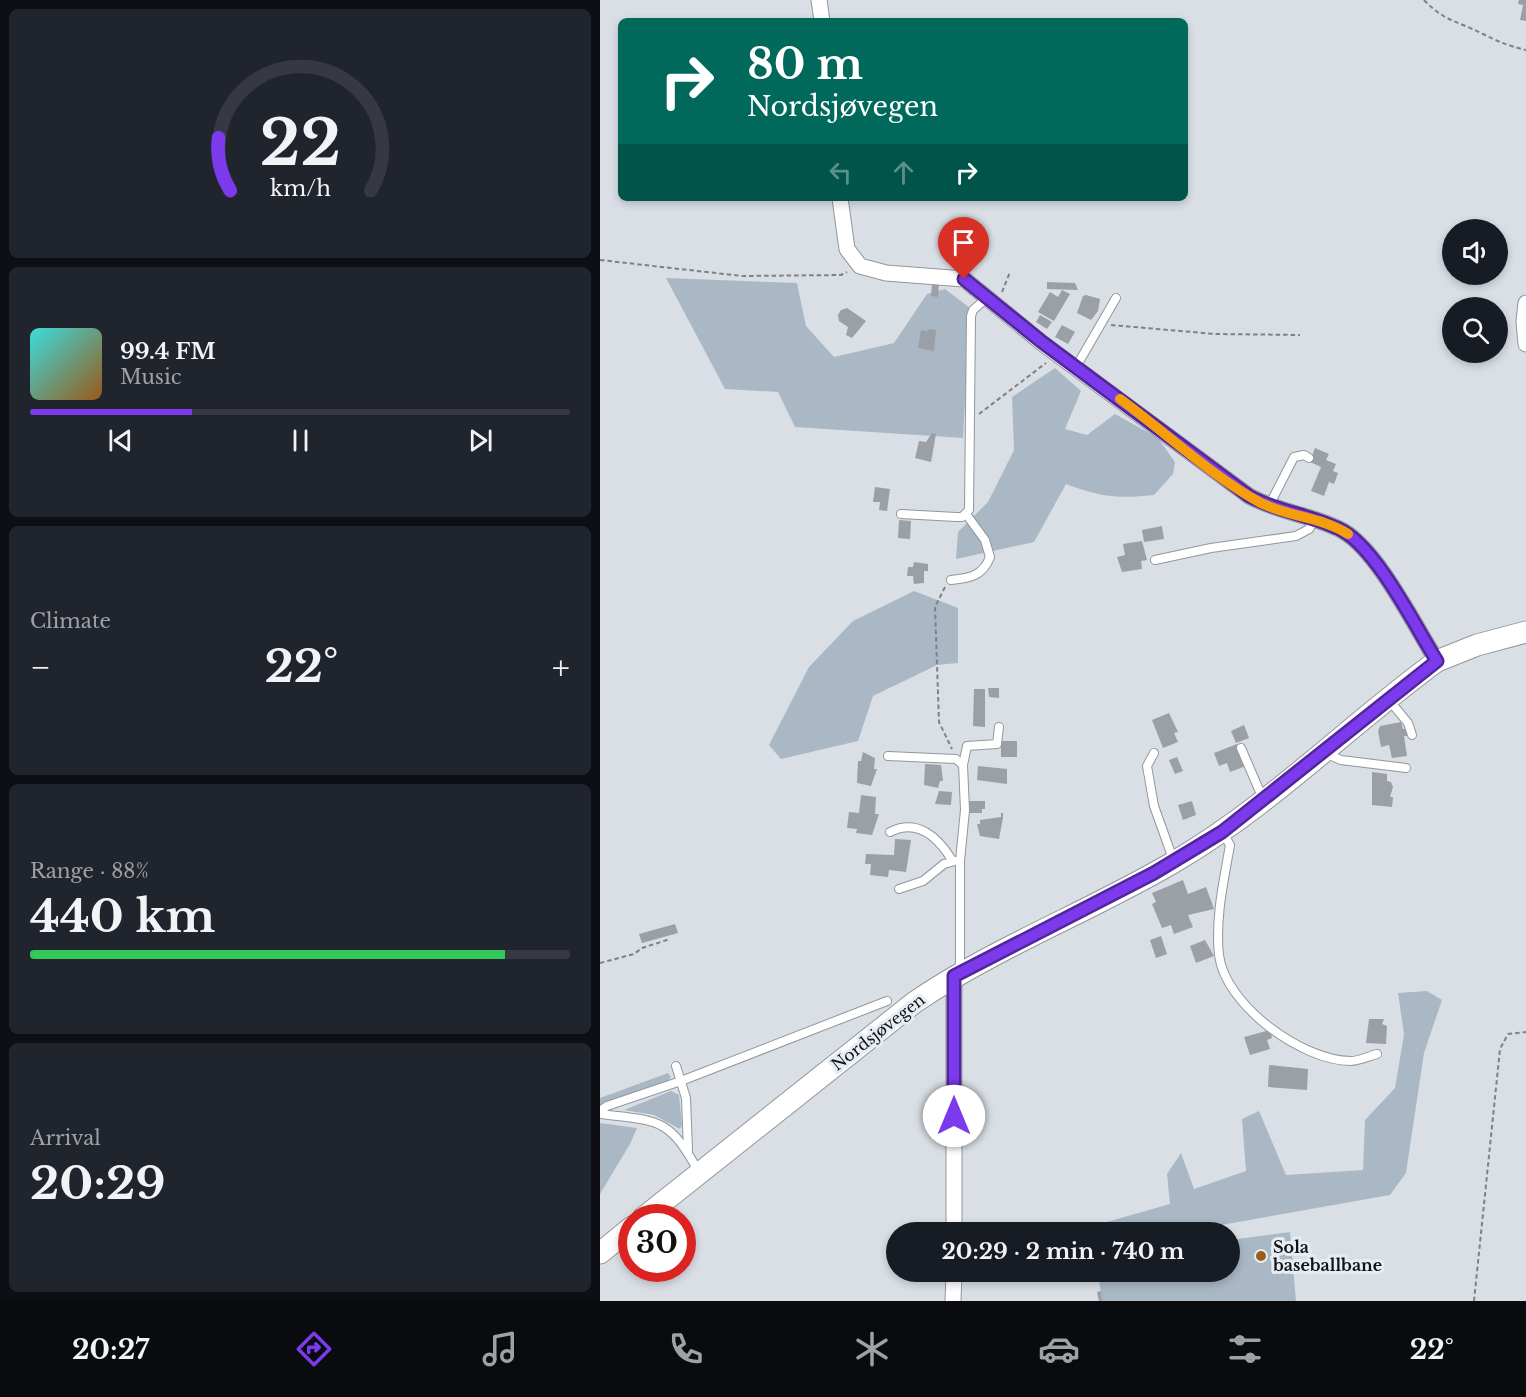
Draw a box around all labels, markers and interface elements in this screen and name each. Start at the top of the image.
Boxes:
text: 80 m [747,38,863,90]
icon: right [648,42,726,120]
text: Nordsjøvegen [747,90,938,123]
text: 22 [259,104,341,182]
icon: left [824,156,857,189]
icon: ahead [887,156,920,189]
icon: right [950,156,983,189]
text: km/h [270,175,331,202]
pin [938,217,989,279]
map controls [1442,219,1508,363]
button: sound [1442,219,1508,285]
icon: arrive [947,226,980,259]
button: search [1442,297,1508,363]
text: 99.4 FM [120,338,216,365]
text: Music [120,365,181,389]
icon: previous [104,424,137,457]
icon: pause [284,424,317,457]
icon: next [464,424,497,457]
text: Climate [30,609,111,633]
text: 22° [265,638,338,694]
text: − [30,647,51,688]
text: + [552,647,570,688]
text: Range · 88% [30,859,149,883]
text: 440 km [30,888,215,944]
street label: Nordsjøvegen [827,989,929,1075]
position arrow [922,1084,986,1148]
text: Arrival [30,1126,101,1150]
text: 20:29 [30,1155,166,1211]
speed limit sign: 30 [618,1204,696,1282]
place label: Sola baseballbane [1272,1237,1382,1275]
text: 20:29 · 2 min · 740 m [942,1238,1184,1265]
marker: Sola baseballbane [1254,1249,1268,1263]
icon: directions [293,1328,335,1370]
icon: music [479,1328,521,1370]
icon: phone [665,1328,707,1370]
icon: climate [851,1328,893,1370]
icon: car [1038,1328,1080,1370]
icon: filters [1224,1328,1266,1370]
text: 20:27 [72,1333,149,1366]
text: 22° [1410,1333,1454,1366]

